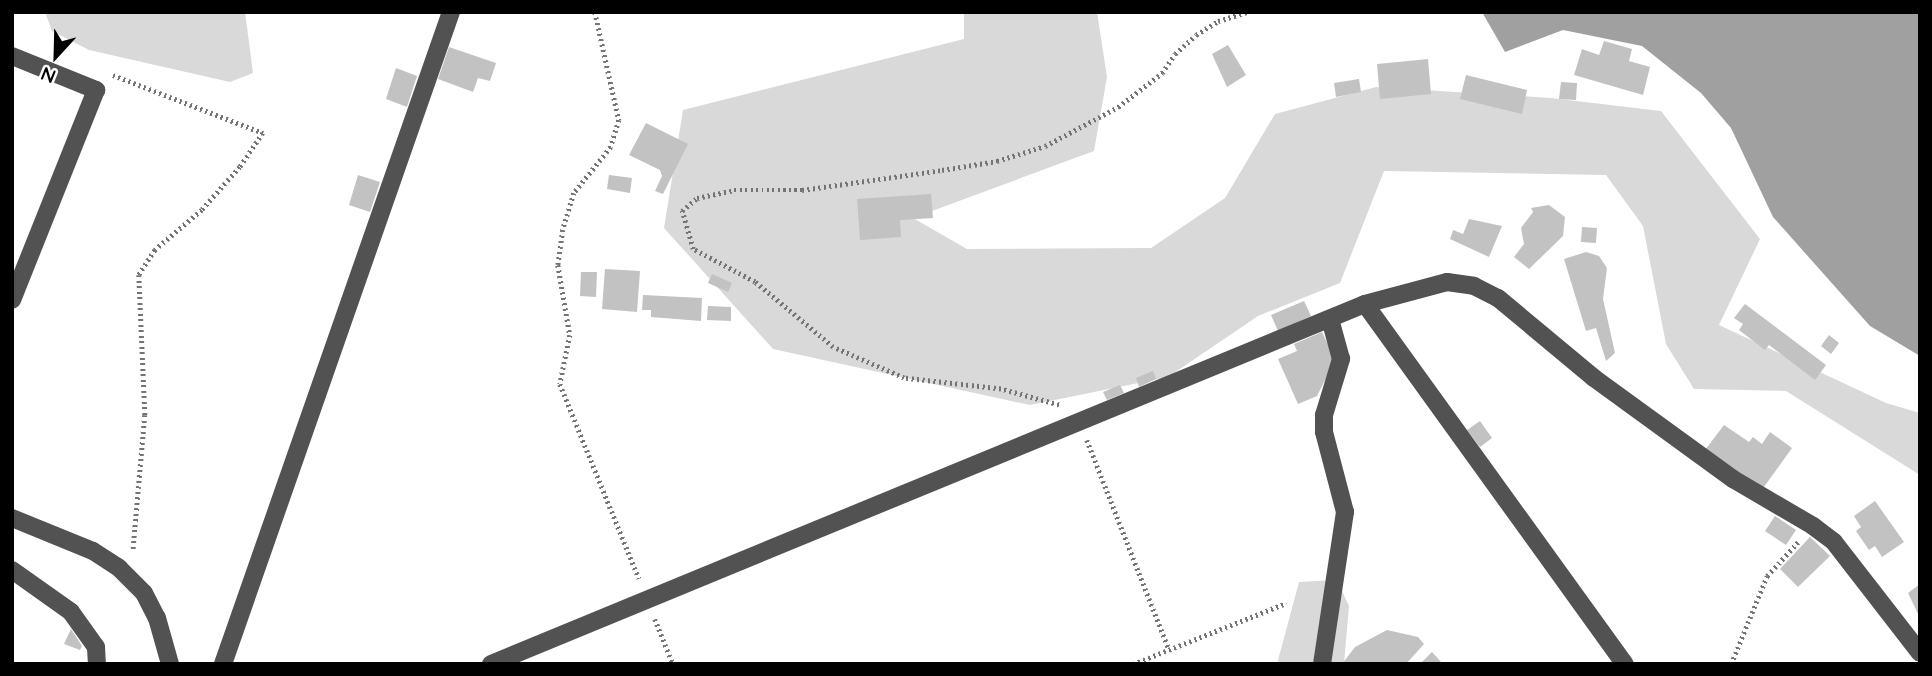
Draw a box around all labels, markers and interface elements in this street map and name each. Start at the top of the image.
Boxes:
north arrow [21,21,91,91]
text: N [37,62,59,89]

